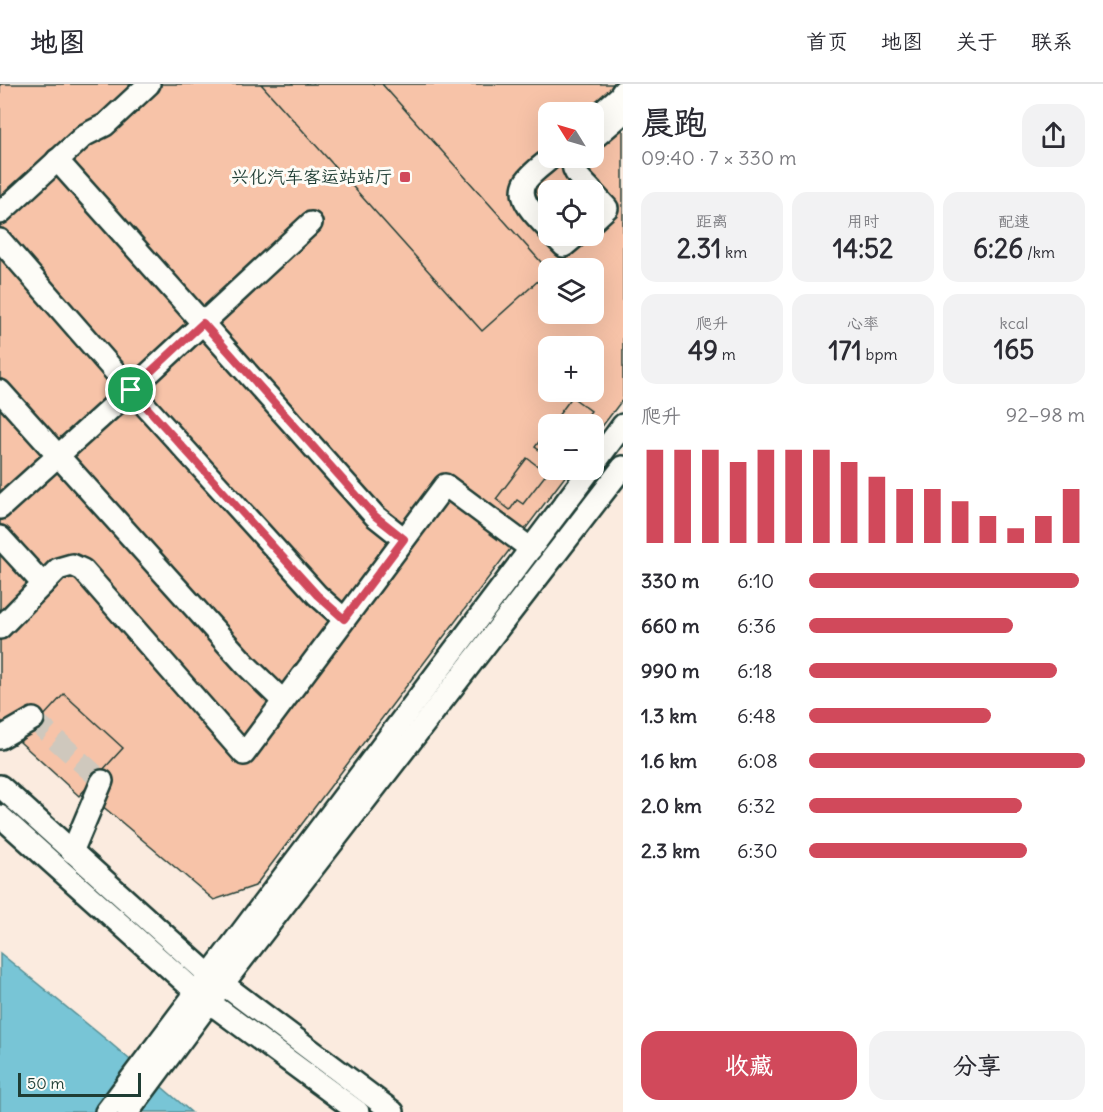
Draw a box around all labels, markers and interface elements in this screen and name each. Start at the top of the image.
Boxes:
text: 地图 [30,24,86,60]
text: 首页 [806,28,848,55]
text: 地图 [881,28,923,55]
text: 关于 [956,28,998,55]
text: 联系 [1031,28,1073,55]
text: 晨跑 [641,101,707,143]
north arrow [538,102,604,168]
map controls [538,102,604,480]
button: share [1022,104,1085,167]
text: 09:40 · 7 × 330 m [641,145,796,170]
place label: 兴化汽车客运站站厅 [231,165,393,188]
marker: 兴化汽车客运站站厅 [398,170,412,184]
button: locate [538,180,604,246]
text: 距离 [696,211,728,231]
text: 用时 [847,211,879,231]
text: 配速 [998,211,1030,231]
text: 2.31 [677,232,721,265]
text: 14:52 [833,232,893,265]
text: 6:26 [973,232,1023,265]
text: km [721,242,747,262]
text: /km [1023,242,1055,262]
button: layers [538,258,604,324]
text: 爬升 [696,313,728,333]
text: 心率 [847,313,879,333]
text: kcal [1000,313,1028,333]
text: 165 [994,333,1034,366]
text: 49 [688,334,718,367]
text: 171 [828,334,862,367]
button: + [538,336,604,402]
text: m [718,344,736,364]
text: bpm [862,344,898,364]
pin [105,364,156,415]
icon: arrive [114,373,147,406]
text: 92–98 m [1006,402,1085,427]
text: 爬升 [641,403,681,428]
button: − [538,414,604,480]
text: 330 m [641,568,699,593]
text: 6:10 [737,568,774,593]
text: 660 m [641,613,700,638]
text: 6:36 [737,613,776,638]
text: 990 m [641,658,699,683]
text: 6:18 [737,658,773,683]
text: 1.3 km [641,703,697,728]
text: 6:48 [737,703,776,728]
text: 1.6 km [641,748,697,773]
text: 6:08 [737,748,778,773]
text: 2.0 km [641,793,702,818]
text: 6:32 [737,793,775,818]
text: 2.3 km [641,838,700,863]
text: 6:30 [737,838,778,863]
button: 收藏 [641,1031,857,1100]
button: 分享 [869,1031,1085,1100]
scale bar [18,1070,141,1098]
text: 50 m [27,1073,65,1093]

